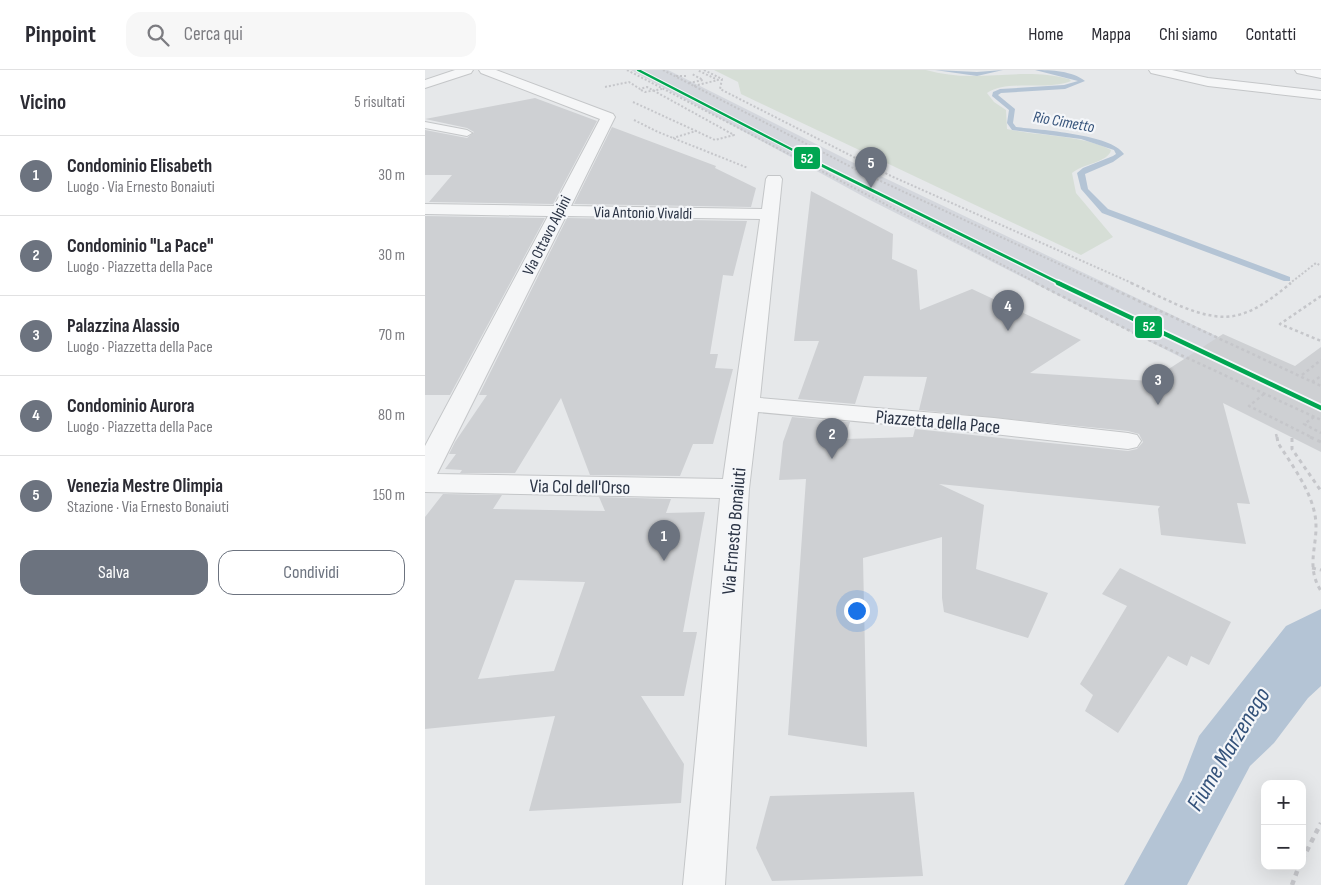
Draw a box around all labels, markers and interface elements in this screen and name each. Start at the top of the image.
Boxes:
search box [126,12,476,57]
text: Pinpoint [25,20,96,49]
icon: search [144,21,172,49]
text: Cerca qui [184,23,243,46]
text: Home [1028,24,1064,45]
text: Mappa [1092,24,1131,45]
text: Chi siamo [1159,24,1217,45]
text: Contatti [1245,24,1296,45]
text: Vicino [20,90,66,115]
text: 5 risultati [354,93,405,112]
water label: Rio Cimetto [1032,108,1096,137]
line badge: 52 [793,146,821,170]
pin: 5 [855,147,887,188]
text: 52 [801,150,813,167]
text: Condominio Elisabeth [67,155,212,178]
text: 1 [33,166,39,185]
text: 30 m [378,166,405,185]
text: Luogo · Via Ernesto Bonaiuti [67,178,215,197]
street label: Via Ottavo Alpini [519,193,576,279]
street label: Via Antonio Vivaldi [594,203,692,224]
text: Condominio "La Pace" [67,235,214,258]
text: 2 [32,246,40,265]
text: 30 m [378,246,405,265]
text: Luogo · Piazzetta della Pace [67,258,213,277]
pin: 4 [992,290,1024,331]
text: Palazzina Alassio [67,315,180,338]
line badge: 52 [1134,315,1163,339]
text: 52 [1143,318,1155,335]
text: 3 [32,326,40,345]
text: 70 m [379,326,405,345]
text: Luogo · Piazzetta della Pace [67,338,213,357]
pin: 3 [1142,364,1174,405]
text: Condominio Aurora [67,395,195,418]
text: 4 [32,406,40,425]
text: 80 m [378,406,405,425]
street label: Piazzetta della Pace [875,406,1001,439]
text: Luogo · Piazzetta della Pace [67,418,213,437]
pin: 2 [816,418,848,459]
street label: Via Ernesto Bonaiuti [717,467,752,596]
text: Venezia Mestre Olimpia [67,475,223,498]
street label: Via Col dell'Orso [529,475,631,500]
text: 5 [32,486,40,505]
text: 150 m [373,486,405,505]
text: Stazione · Via Ernesto Bonaiuti [67,498,229,517]
pin: 1 [648,520,680,561]
button: Salva [20,550,208,595]
button: Condividi [218,550,405,595]
your location [844,598,870,624]
water label: Fiume Marzenego [1180,682,1277,816]
map controls [1261,780,1306,870]
button: + [1261,780,1306,825]
button: − [1261,825,1306,870]

